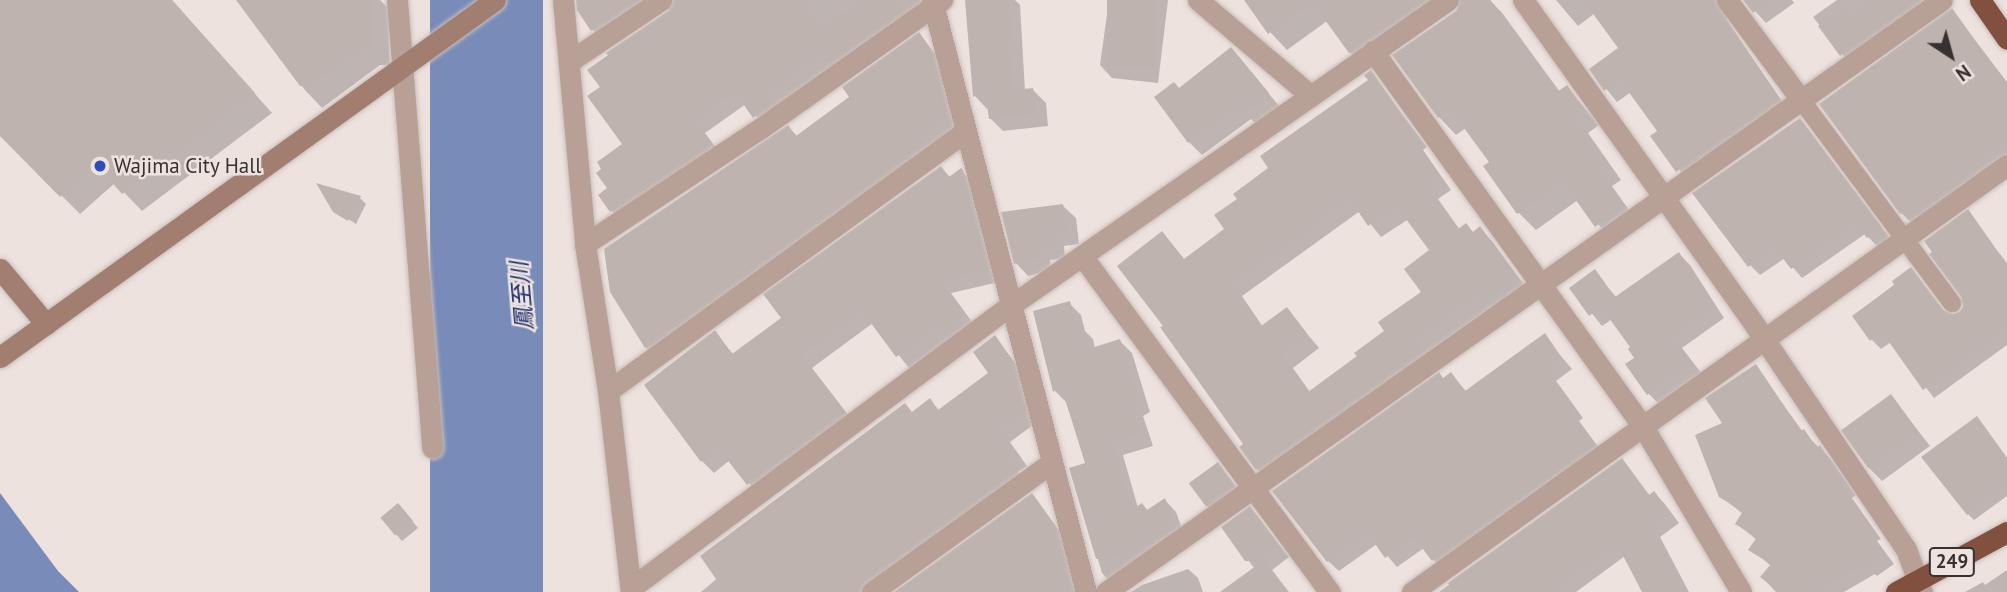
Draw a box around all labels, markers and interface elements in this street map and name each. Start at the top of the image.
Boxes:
north arrow [1916,21,1986,91]
text: N [1951,60,1975,86]
place label: Wajima City Hall [114,153,262,179]
marker: Wajima City Hall [92,158,108,174]
water label: 鳳至川 [505,260,539,332]
road number: 249 [1927,547,1976,578]

